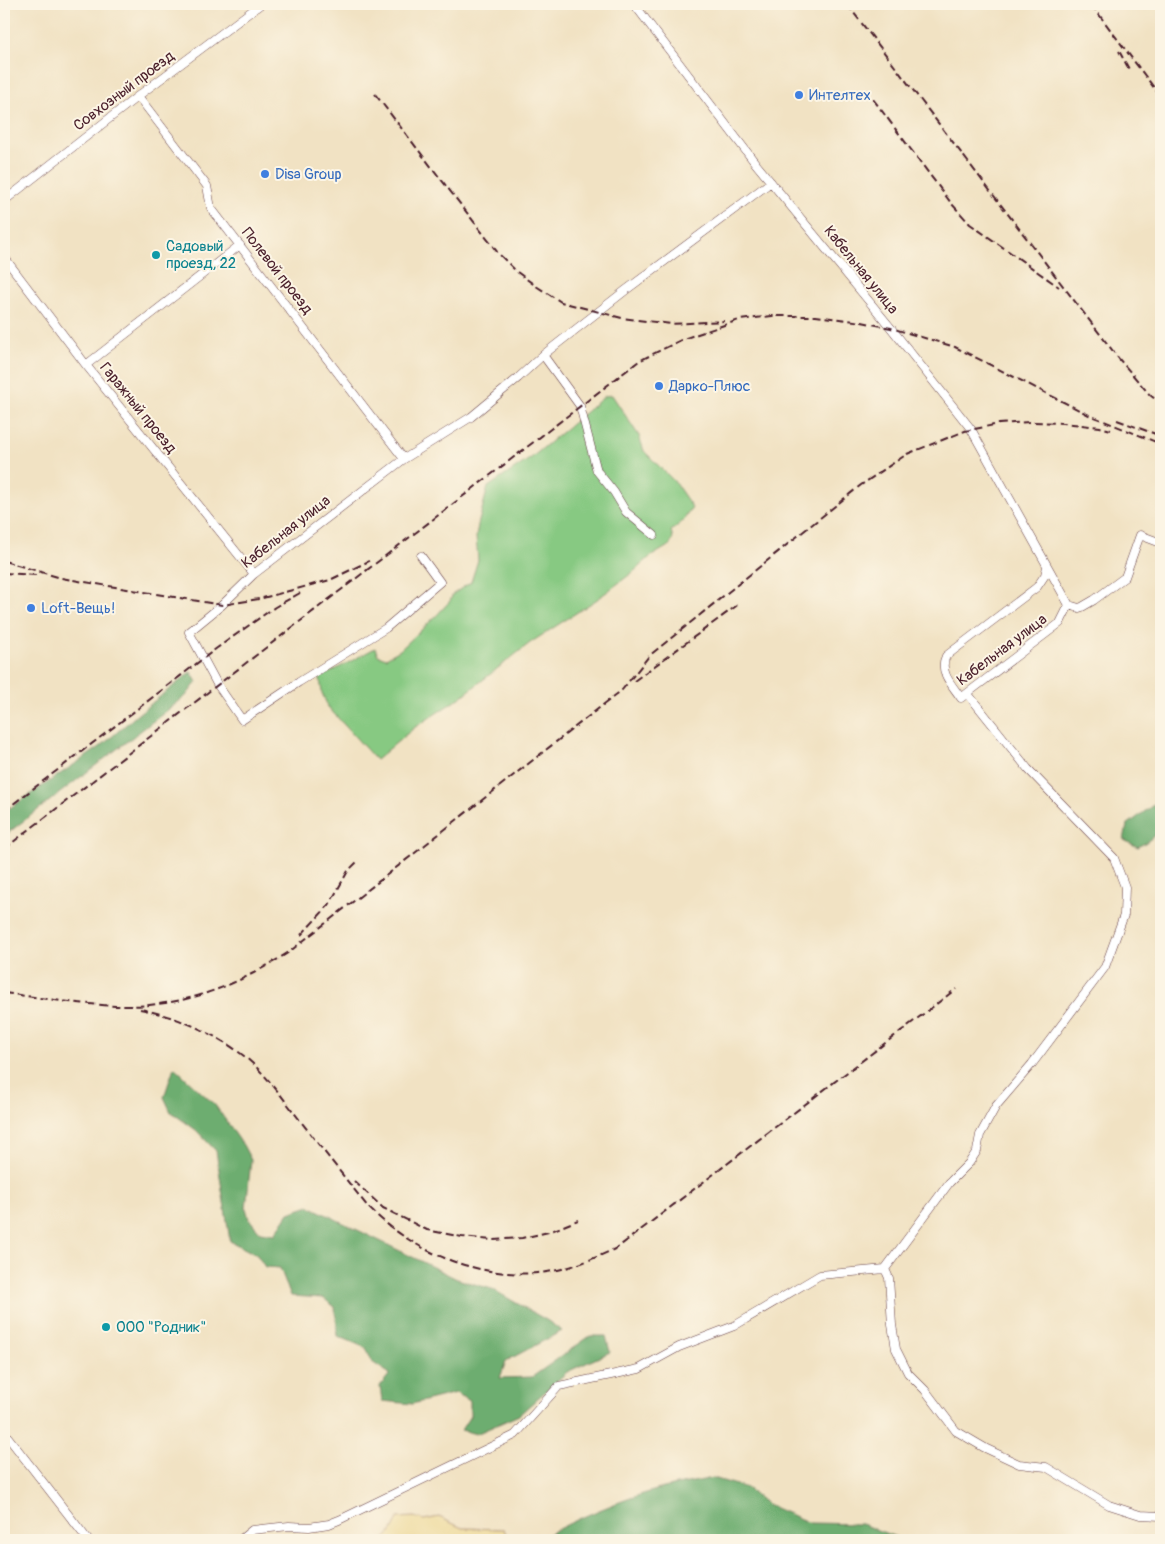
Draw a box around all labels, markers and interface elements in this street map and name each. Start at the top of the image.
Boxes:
street label: Совхозный проезд [70,47,178,135]
place label: Интелтех [809,86,871,105]
marker: Интелтех [793,89,805,101]
place label: Disa Group [275,165,342,184]
marker: Disa Group [259,168,271,180]
street label: Кабельная улица [820,222,902,318]
street label: Полевой проезд [237,224,317,318]
place label: Садовый проезд, 22 [166,237,236,273]
marker: Садовый проезд, 22 [150,249,162,261]
street label: Гаражный проезд [95,359,181,457]
place label: Дарко-Плюс [668,377,751,396]
marker: Дарко-Плюс [653,380,665,392]
street label: Кабельная улица [238,491,334,573]
place label: Loft-Вещь! [41,599,115,618]
marker: Loft-Вещь! [25,602,37,614]
street label: Кабельная улица [953,610,1051,690]
place label: ООО "Родник" [116,1318,206,1337]
marker: ООО "Родник" [100,1321,112,1333]

